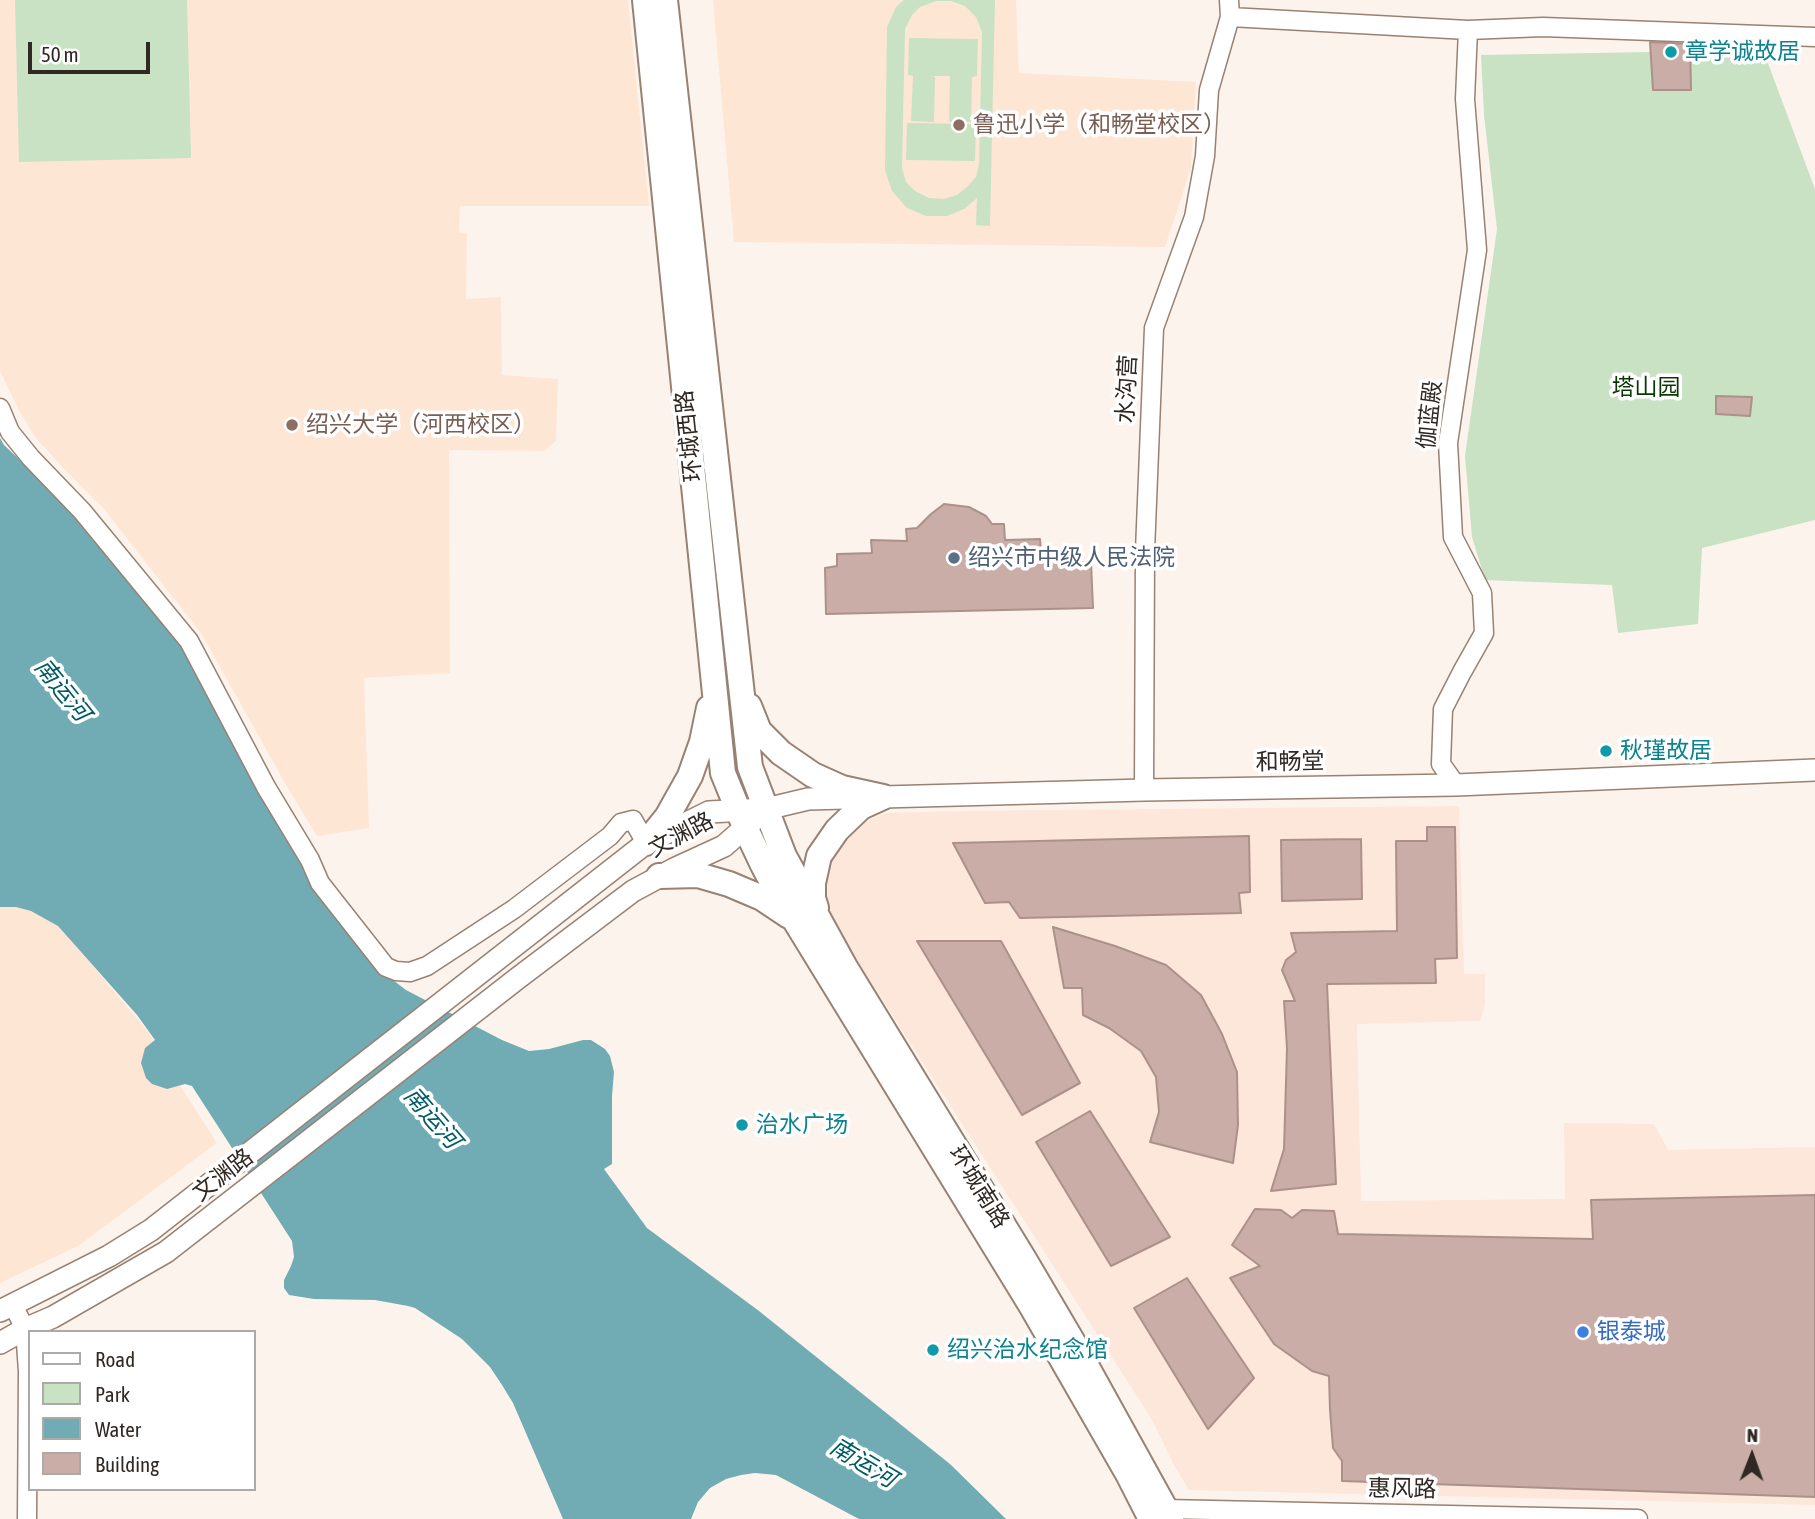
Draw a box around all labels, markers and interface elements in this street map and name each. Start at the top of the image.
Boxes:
scale bar [32,28,154,72]
place label: 章学诚故居 [1685,38,1800,66]
text: 50 m [41,42,79,66]
marker: 章学诚故居 [1663,44,1679,60]
place label: 鲁迅小学（和畅堂校区） [973,111,1226,139]
marker: 鲁迅小学（和畅堂校区） [951,117,967,133]
street label: 水沟营 [1111,354,1143,424]
park label: 塔山园 [1612,374,1680,402]
street label: 伽蓝殿 [1413,379,1447,451]
street label: 环城西路 [670,389,708,483]
place label: 绍兴大学（河西校区） [306,411,536,439]
marker: 绍兴大学（河西校区） [284,417,300,433]
place label: 绍兴市中级人民法院 [968,544,1175,572]
marker: 绍兴市中级人民法院 [946,550,962,566]
water label: 南运河 [28,653,96,727]
place label: 秋瑾故居 [1620,737,1712,765]
marker: 秋瑾故居 [1598,743,1614,759]
street label: 和畅堂 [1255,748,1325,776]
street label: 文渊路 [644,807,718,863]
water label: 南运河 [398,1081,466,1155]
place label: 治水广场 [756,1111,848,1139]
marker: 治水广场 [734,1117,750,1133]
street label: 环城南路 [943,1141,1015,1233]
street label: 文渊路 [187,1143,259,1207]
place label: 银泰城 [1597,1318,1666,1346]
marker: 银泰城 [1575,1324,1591,1340]
legend [28,1330,256,1491]
place label: 绍兴治水纪念馆 [947,1336,1108,1364]
marker: 绍兴治水纪念馆 [925,1342,941,1358]
text: Road [95,1347,135,1371]
text: Park [95,1382,130,1406]
text: Water [95,1417,141,1441]
north arrow [1717,1421,1787,1491]
text: N [1747,1424,1758,1446]
water label: 南运河 [825,1432,901,1494]
text: Building [95,1452,159,1476]
street label: 惠风路 [1367,1475,1437,1503]

